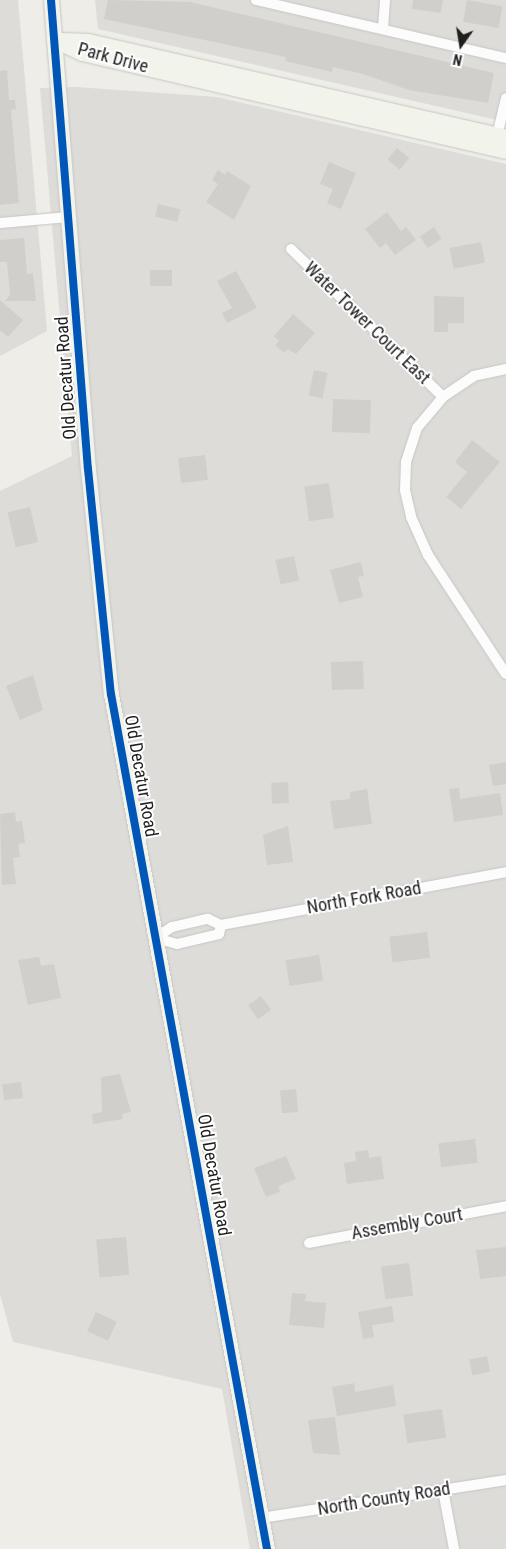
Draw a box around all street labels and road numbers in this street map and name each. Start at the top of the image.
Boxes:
street label: Park Drive [75,38,151,78]
street label: Water Tower Court East [299,257,435,389]
street label: Old Decatur Road [51,316,81,440]
street label: Old Decatur Road [120,713,162,839]
street label: North Fork Road [305,877,423,919]
street label: Old Decatur Road [193,1112,235,1238]
street label: Assembly Court [350,1204,464,1244]
street label: North County Road [316,1478,452,1520]

